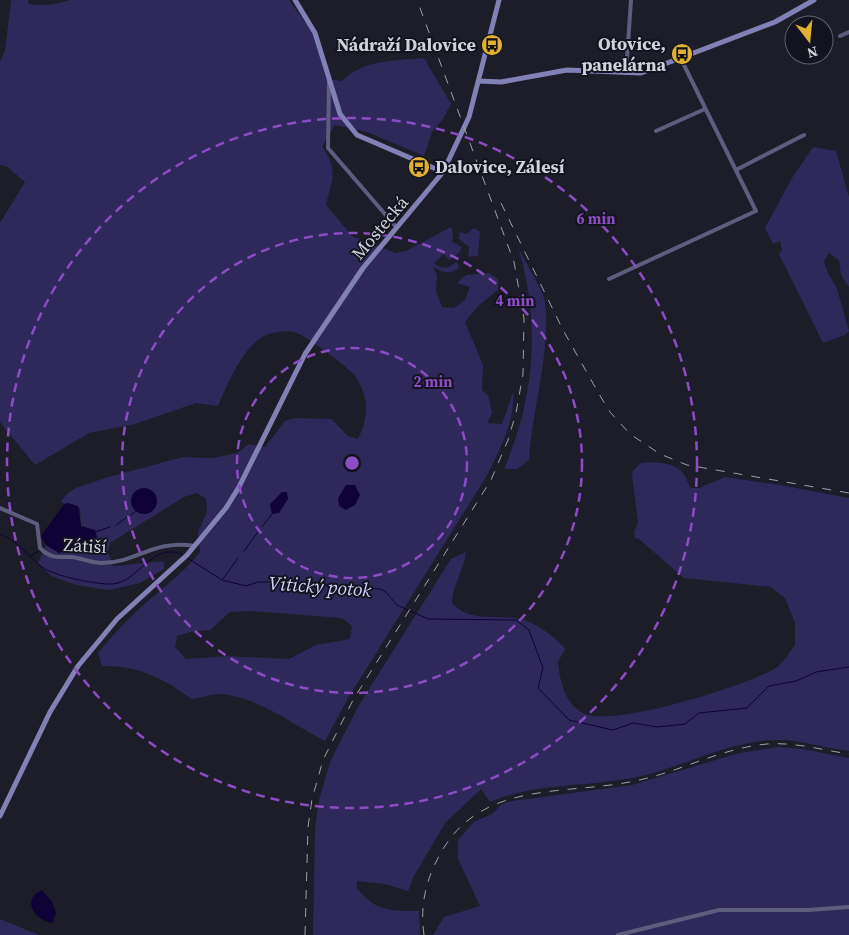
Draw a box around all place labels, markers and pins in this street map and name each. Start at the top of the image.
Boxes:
place label: Otovice, panelárna [581,31,666,77]
place label: Nádraží Dalovice [336,32,476,57]
bus stop icon: Nádraží Dalovice [480,33,504,57]
bus stop icon: Otovice, panelárna [670,42,694,66]
place label: Dalovice, Zálesí [435,154,565,179]
bus stop icon: Dalovice, Zálesí [407,155,431,179]
centre of rings [343,454,361,472]

